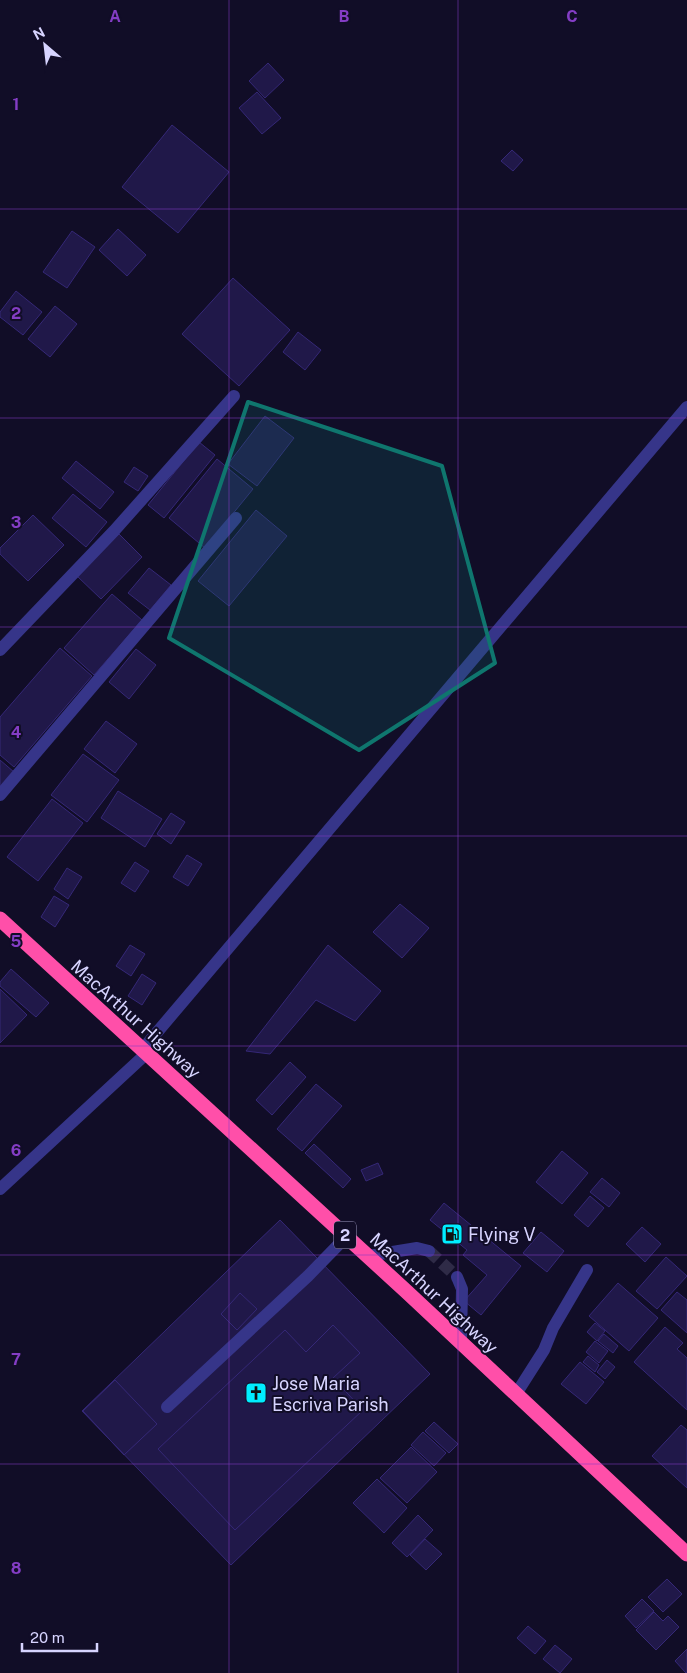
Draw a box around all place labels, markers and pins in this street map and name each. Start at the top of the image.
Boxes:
fuel station icon: Flying V [440,1222,464,1246]
place label: Flying V [468,1224,536,1245]
place label: Jose Maria Escriva Parish [272,1373,389,1415]
church icon: Jose Maria Escriva Parish [244,1381,268,1405]

